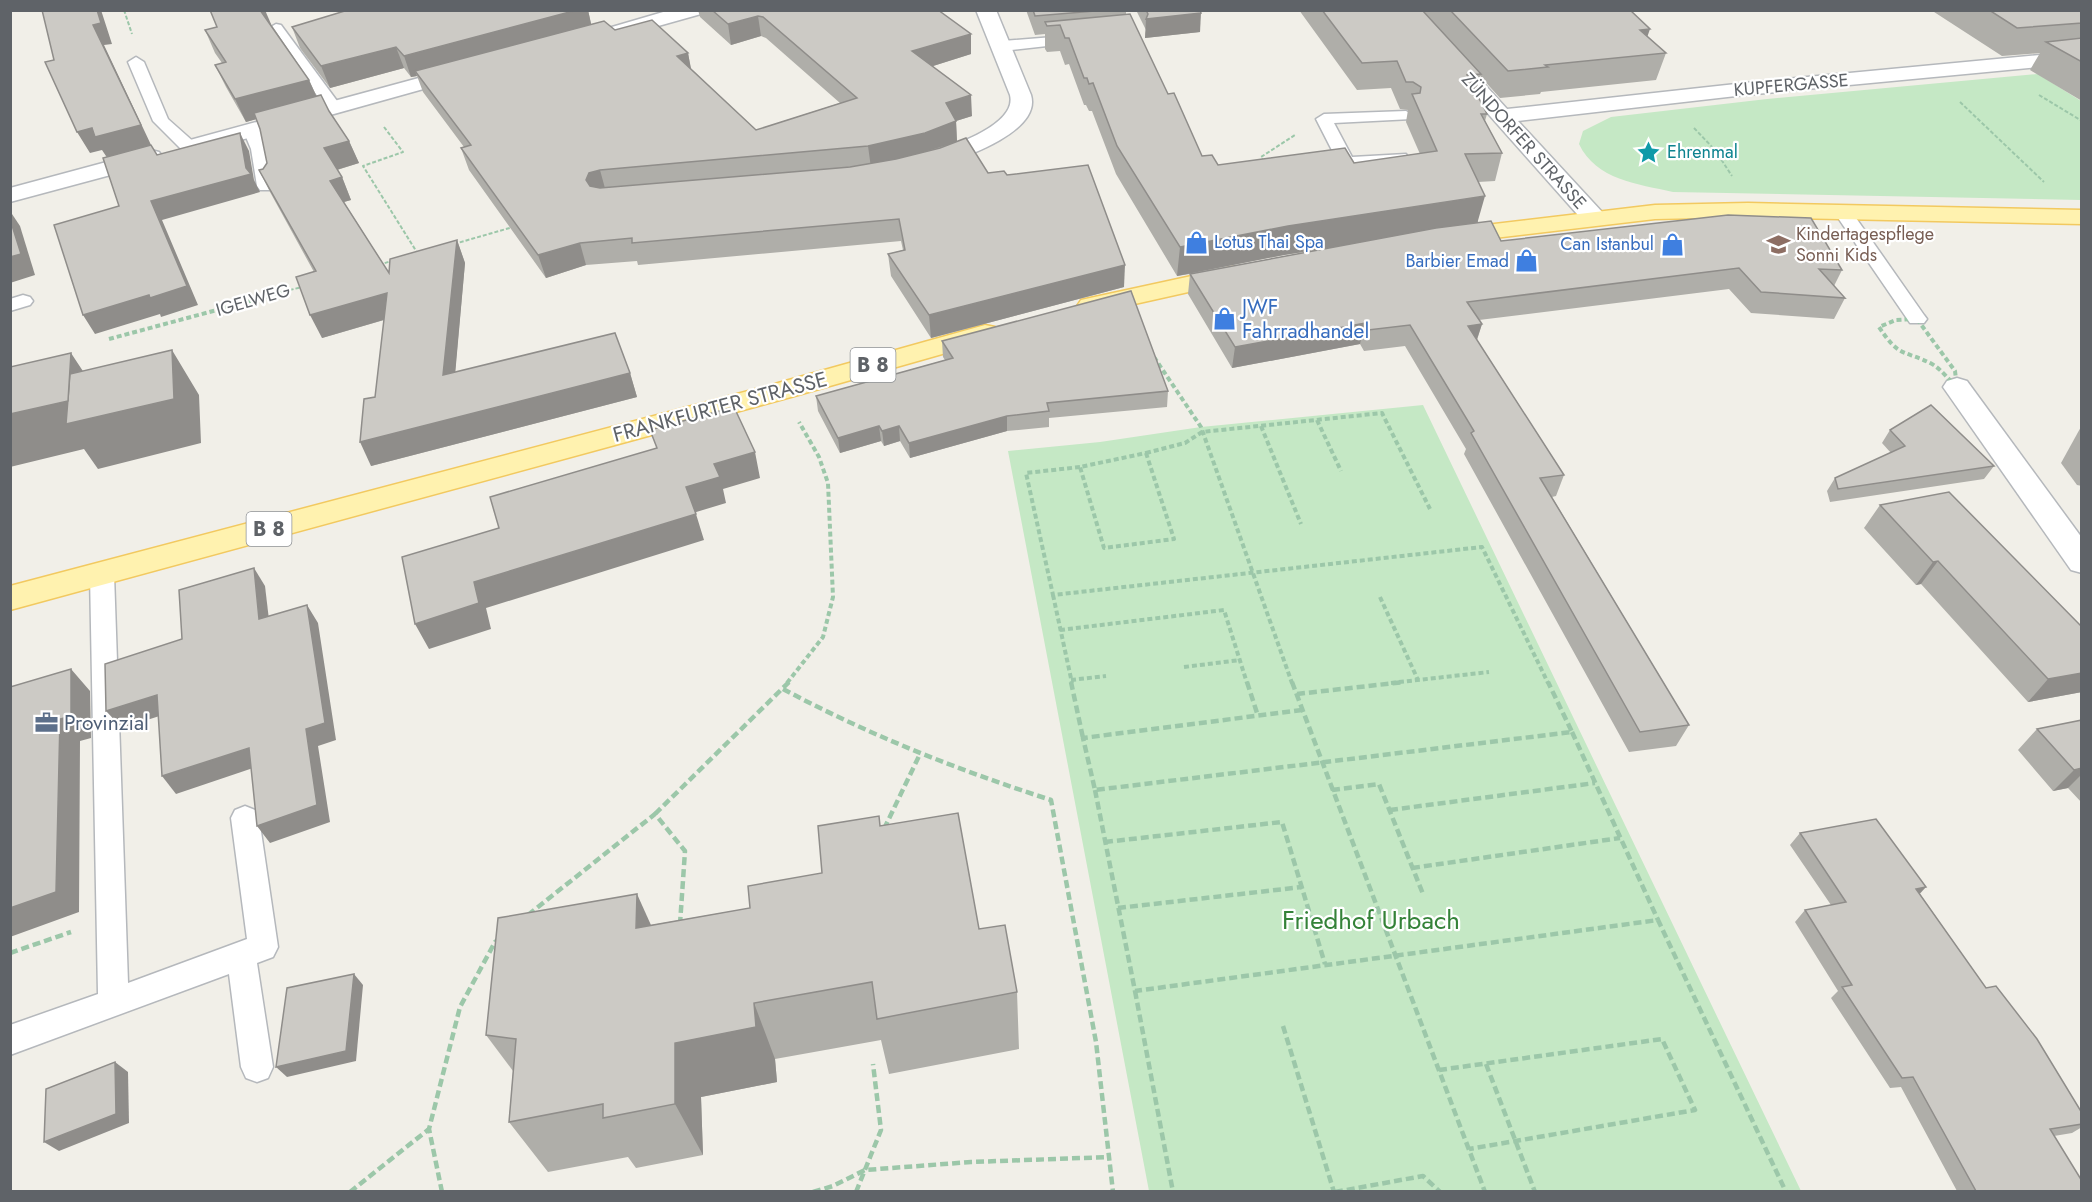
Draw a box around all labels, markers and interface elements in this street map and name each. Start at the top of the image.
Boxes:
street label: ZÜNDORFER STRASSE [1456,67,1592,215]
street label: KUPFERGASSE [1732,67,1850,103]
place icon: Ehrenmal [1636,139,1662,165]
place label: Ehrenmal [1667,139,1738,165]
place label: Kindertagespflege Sonni Kids [1796,221,1934,268]
shop icon: Lotus Thai Spa [1183,229,1209,255]
place label: Lotus Thai Spa [1214,229,1324,255]
place label: Can Istanbul [1560,231,1654,257]
shop icon: Can Istanbul [1659,231,1685,257]
school or university icon: Kindertagespflege Sonni Kids [1765,231,1791,257]
place label: Barbier Emad [1405,248,1509,274]
shop icon: Barbier Emad [1514,248,1540,274]
street label: IGELWEG [213,277,293,323]
place label: JWF Fahrradhandel [1239,292,1369,346]
shop icon: JWF Fahrradhandel [1211,306,1237,332]
road number: B 8 [850,348,896,382]
street label: FRANKFURTER STRASSE [610,364,830,450]
road number: B 8 [246,512,292,546]
place label: Provinzial [64,708,149,738]
office icon: Provinzial [33,710,59,736]
park label: Friedhof Urbach [1282,901,1460,939]

